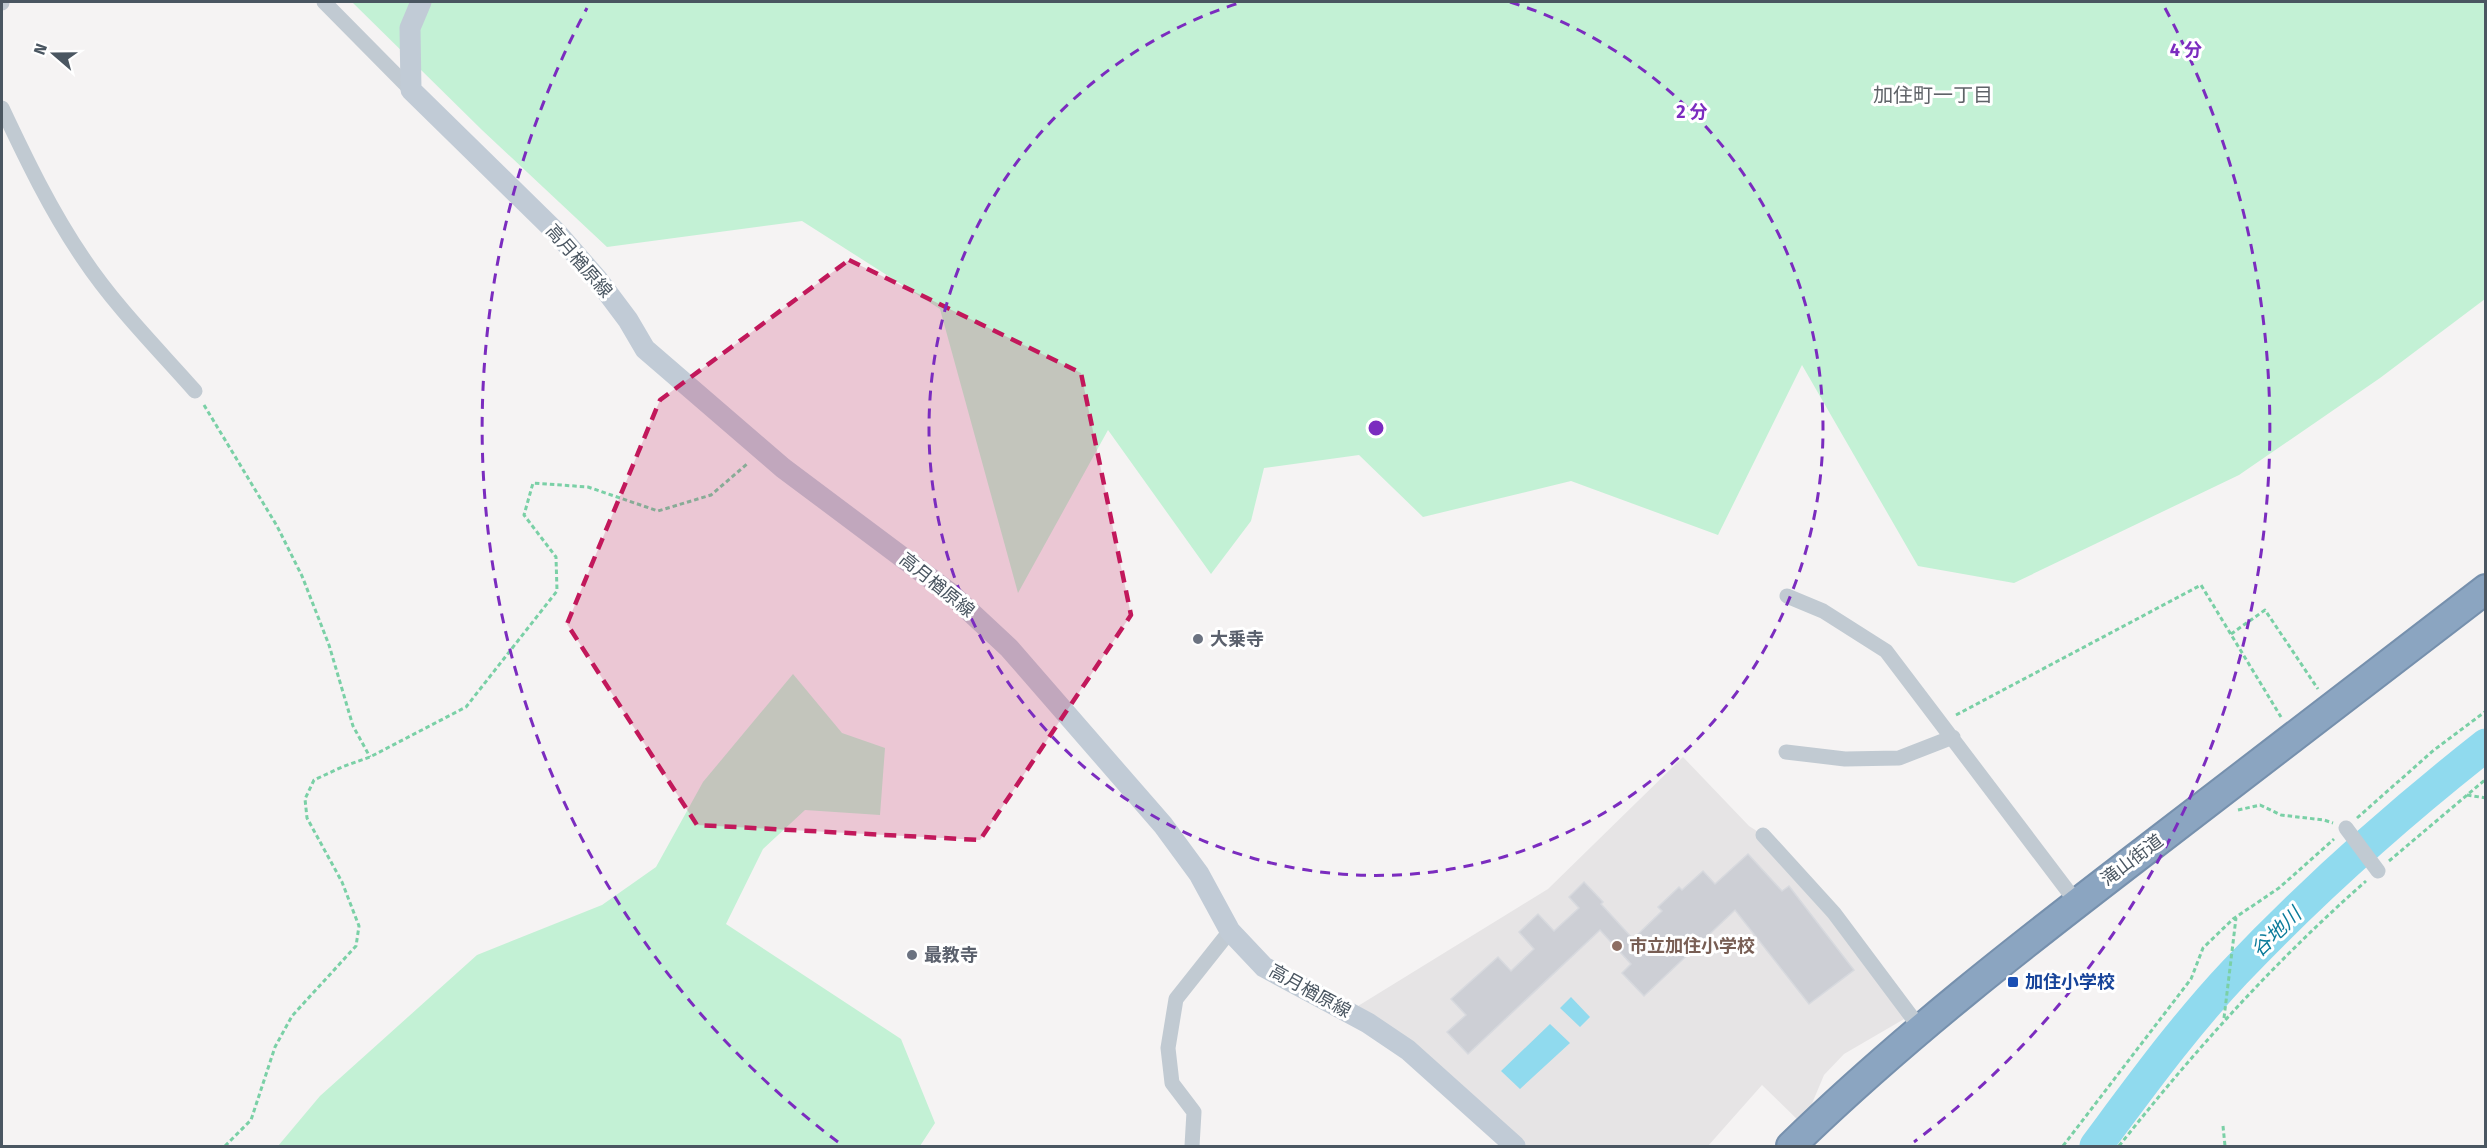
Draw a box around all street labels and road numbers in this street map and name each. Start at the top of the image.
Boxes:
street label: 高月楢原線 [541,220,617,302]
street label: 高月楢原線 [895,548,979,622]
street label: 滝山街道 [2097,830,2167,890]
street label: 高月楢原線 [1265,960,1355,1022]

